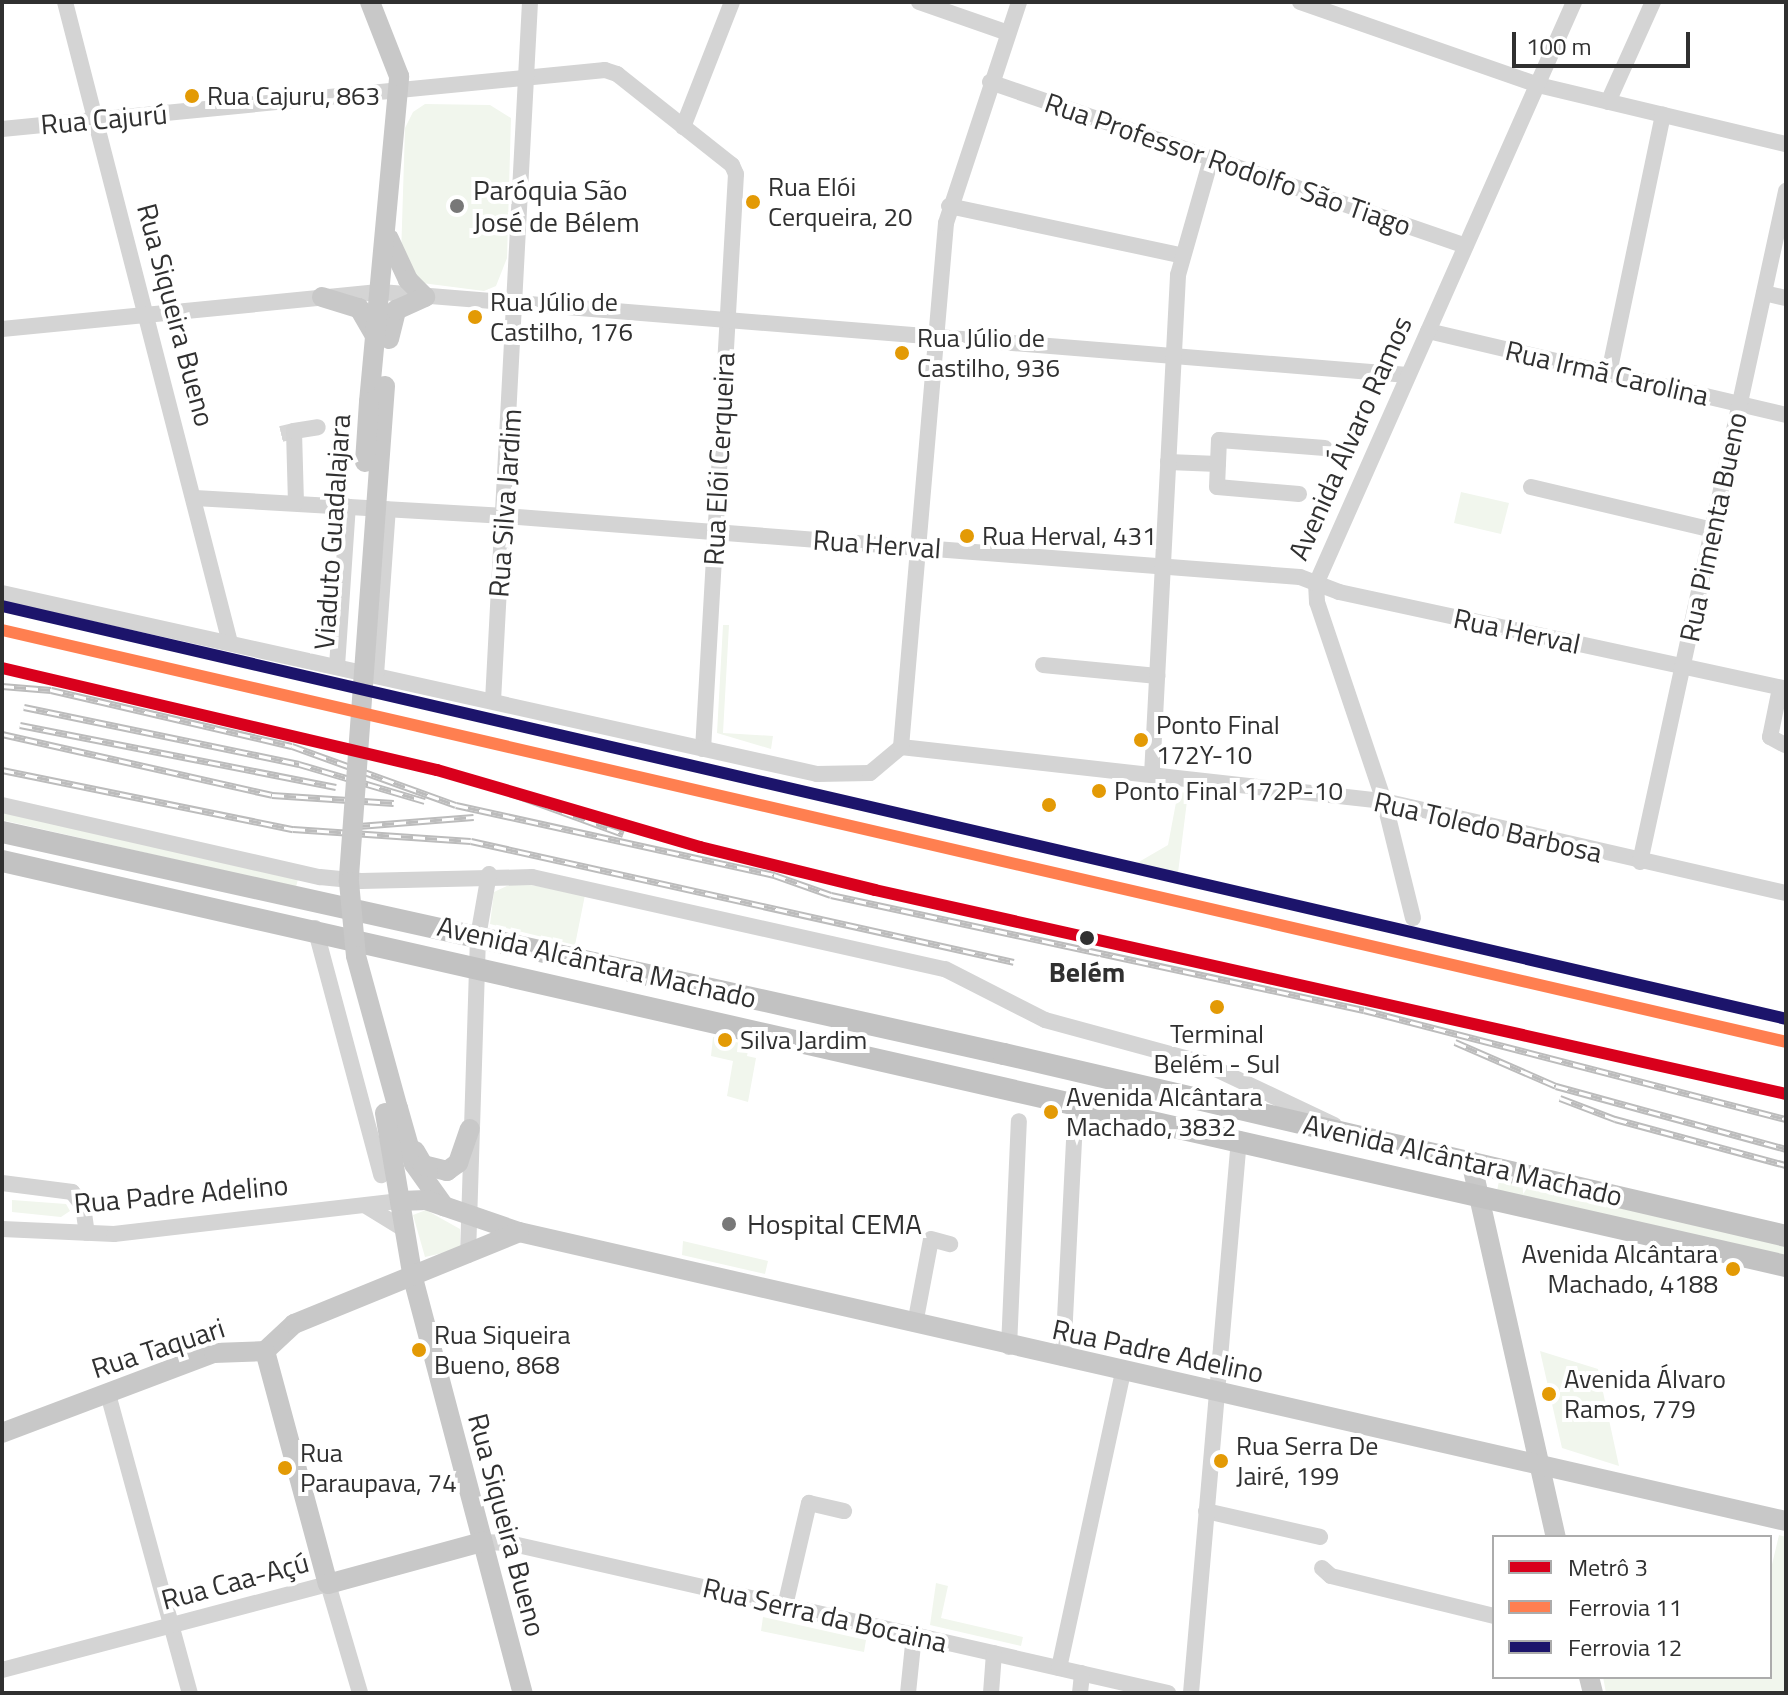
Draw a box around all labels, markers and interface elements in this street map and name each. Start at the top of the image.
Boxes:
scale bar [1516,16,1694,66]
text: 100 m [1526,28,1592,64]
place label: Rua Cajuru, 863 [207,80,380,112]
street label: Rua Professor Rodolfo São Tiago [1041,85,1415,243]
marker: Rua Cajuru, 863 [184,88,200,104]
street label: Rua Cajurú [39,97,169,141]
place label: Rua Elói Cerqueira, 20 [768,171,913,232]
place label: Paróquia São José de Bélem [473,173,640,239]
marker: Rua Elói Cerqueira, 20 [745,194,761,210]
marker: Paróquia São José de Bélem [448,197,466,215]
street label: Rua Siqueira Bueno [130,200,222,430]
place label: Rua Júlio de Castilho, 176 [490,286,633,348]
marker: Rua Júlio de Castilho, 176 [467,309,483,325]
street label: Avenida Álvaro Ramos [1281,311,1419,565]
place label: Rua Júlio de Castilho, 936 [917,322,1060,384]
street label: Rua Irmã Carolina [1502,333,1712,413]
marker: Rua Júlio de Castilho, 936 [894,345,910,361]
street label: Rua Elói Cerqueira [697,352,741,566]
street label: Rua Silva Jardim [482,407,528,599]
street label: Rua Pimenta Bueno [1672,409,1754,645]
street label: Viaduto Guadalajara [307,413,357,651]
place label: Rua Herval, 431 [982,520,1157,552]
street label: Rua Herval [812,523,942,565]
marker: Rua Herval, 431 [959,528,975,544]
street label: Rua Herval [1451,601,1583,661]
place label: Ponto Final 172Y-10 [1156,709,1280,770]
marker: Ponto Final 172Y-10 [1133,732,1149,748]
place label: Ponto Final 172P-10 [1114,775,1343,807]
marker: Ponto Final 172P-10 [1091,783,1107,799]
street label: Rua Toledo Barbosa [1371,784,1605,870]
unlabelled marker [1041,797,1057,813]
street label: Avenida Alcântara Machado [434,909,760,1015]
marker: Belém [1074,925,1100,951]
place label: Belém [1049,955,1125,989]
marker: Terminal Belém - Sul [1209,999,1225,1015]
place label: Terminal Belém - Sul [1154,1018,1280,1080]
place label: Silva Jardim [740,1024,867,1056]
marker: Silva Jardim [717,1032,733,1048]
place label: Avenida Alcântara Machado, 3832 [1066,1081,1263,1142]
marker: Avenida Alcântara Machado, 3832 [1043,1104,1059,1120]
street label: Avenida Alcântara Machado [1300,1107,1626,1213]
street label: Rua Padre Adelino [72,1168,290,1220]
place label: Hospital CEMA [747,1207,922,1241]
marker: Hospital CEMA [718,1213,740,1235]
place label: Avenida Alcântara Machado, 4188 [1521,1238,1718,1300]
marker: Avenida Alcântara Machado, 4188 [1725,1261,1741,1277]
street label: Rua Taquari [87,1311,229,1385]
street label: Rua Padre Adelino [1049,1312,1267,1390]
place label: Rua Siqueira Bueno, 868 [434,1319,571,1380]
marker: Rua Siqueira Bueno, 868 [411,1342,427,1358]
place label: Avenida Álvaro Ramos, 779 [1564,1363,1726,1424]
marker: Avenida Álvaro Ramos, 779 [1541,1386,1557,1402]
street label: Rua Siqueira Bueno [461,1410,553,1640]
place label: Rua Serra De Jairé, 199 [1236,1430,1378,1492]
place label: Rua Paraupava, 74 [300,1437,457,1498]
marker: Rua Serra De Jairé, 199 [1213,1453,1229,1469]
marker: Rua Paraupava, 74 [277,1460,293,1476]
legend [1492,1535,1772,1679]
street label: Rua Caa-Açú [158,1545,312,1617]
text: Metrô 3 [1568,1549,1648,1585]
street label: Rua Serra da Bocaina [700,1571,950,1659]
text: Ferrovia 11 [1568,1589,1682,1625]
text: Ferrovia 12 [1568,1629,1682,1665]

